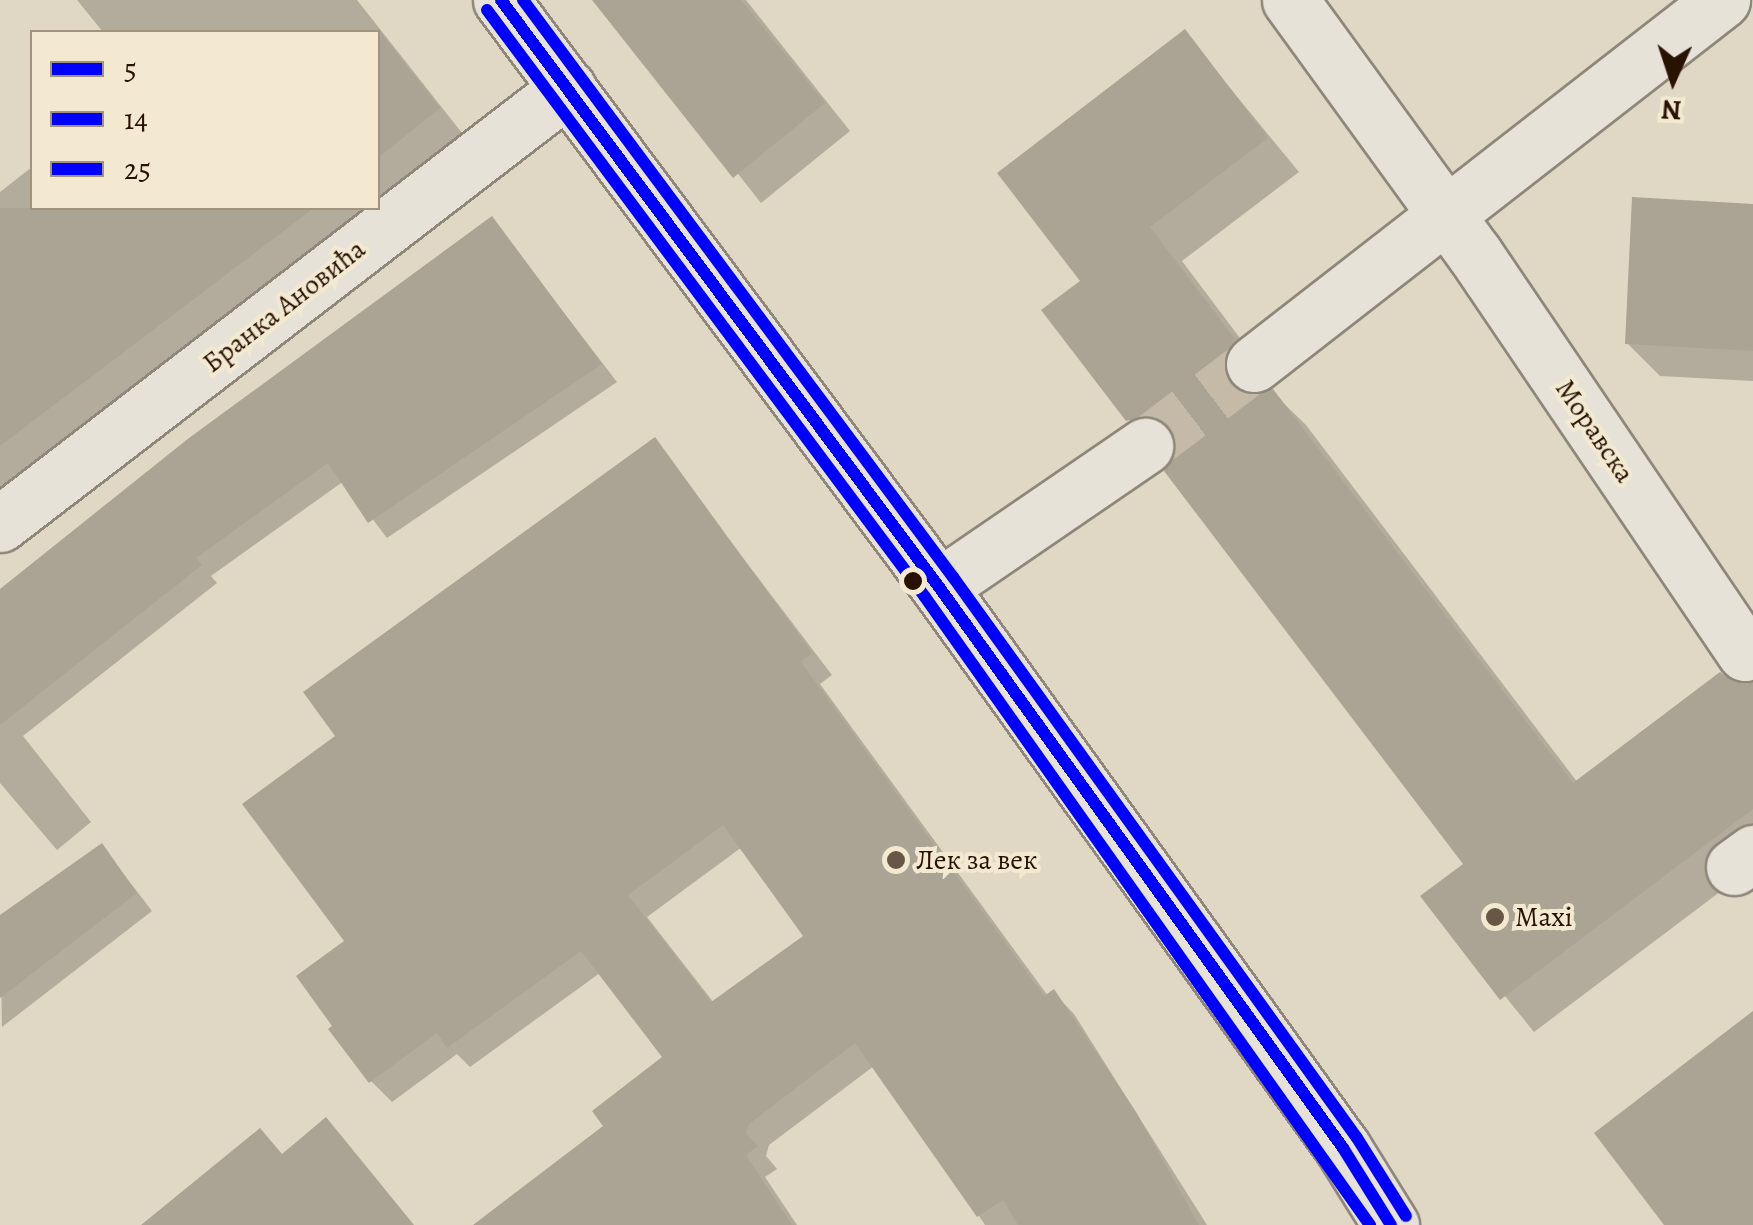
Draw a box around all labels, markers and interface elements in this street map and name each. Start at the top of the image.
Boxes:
legend [30,30,380,210]
north arrow [1623,30,1723,130]
text: 5 [124,49,137,89]
text: N [1660,90,1683,129]
text: 14 [124,99,148,139]
text: 25 [124,149,151,189]
street label: Бранка Ановића [196,232,372,380]
street label: Моравска [1548,373,1642,489]
unlabelled marker [903,571,923,591]
place label: Лек за век [916,843,1038,877]
marker: Лек за век [885,849,907,871]
place label: Maxi [1515,900,1573,934]
marker: Maxi [1484,906,1506,928]

